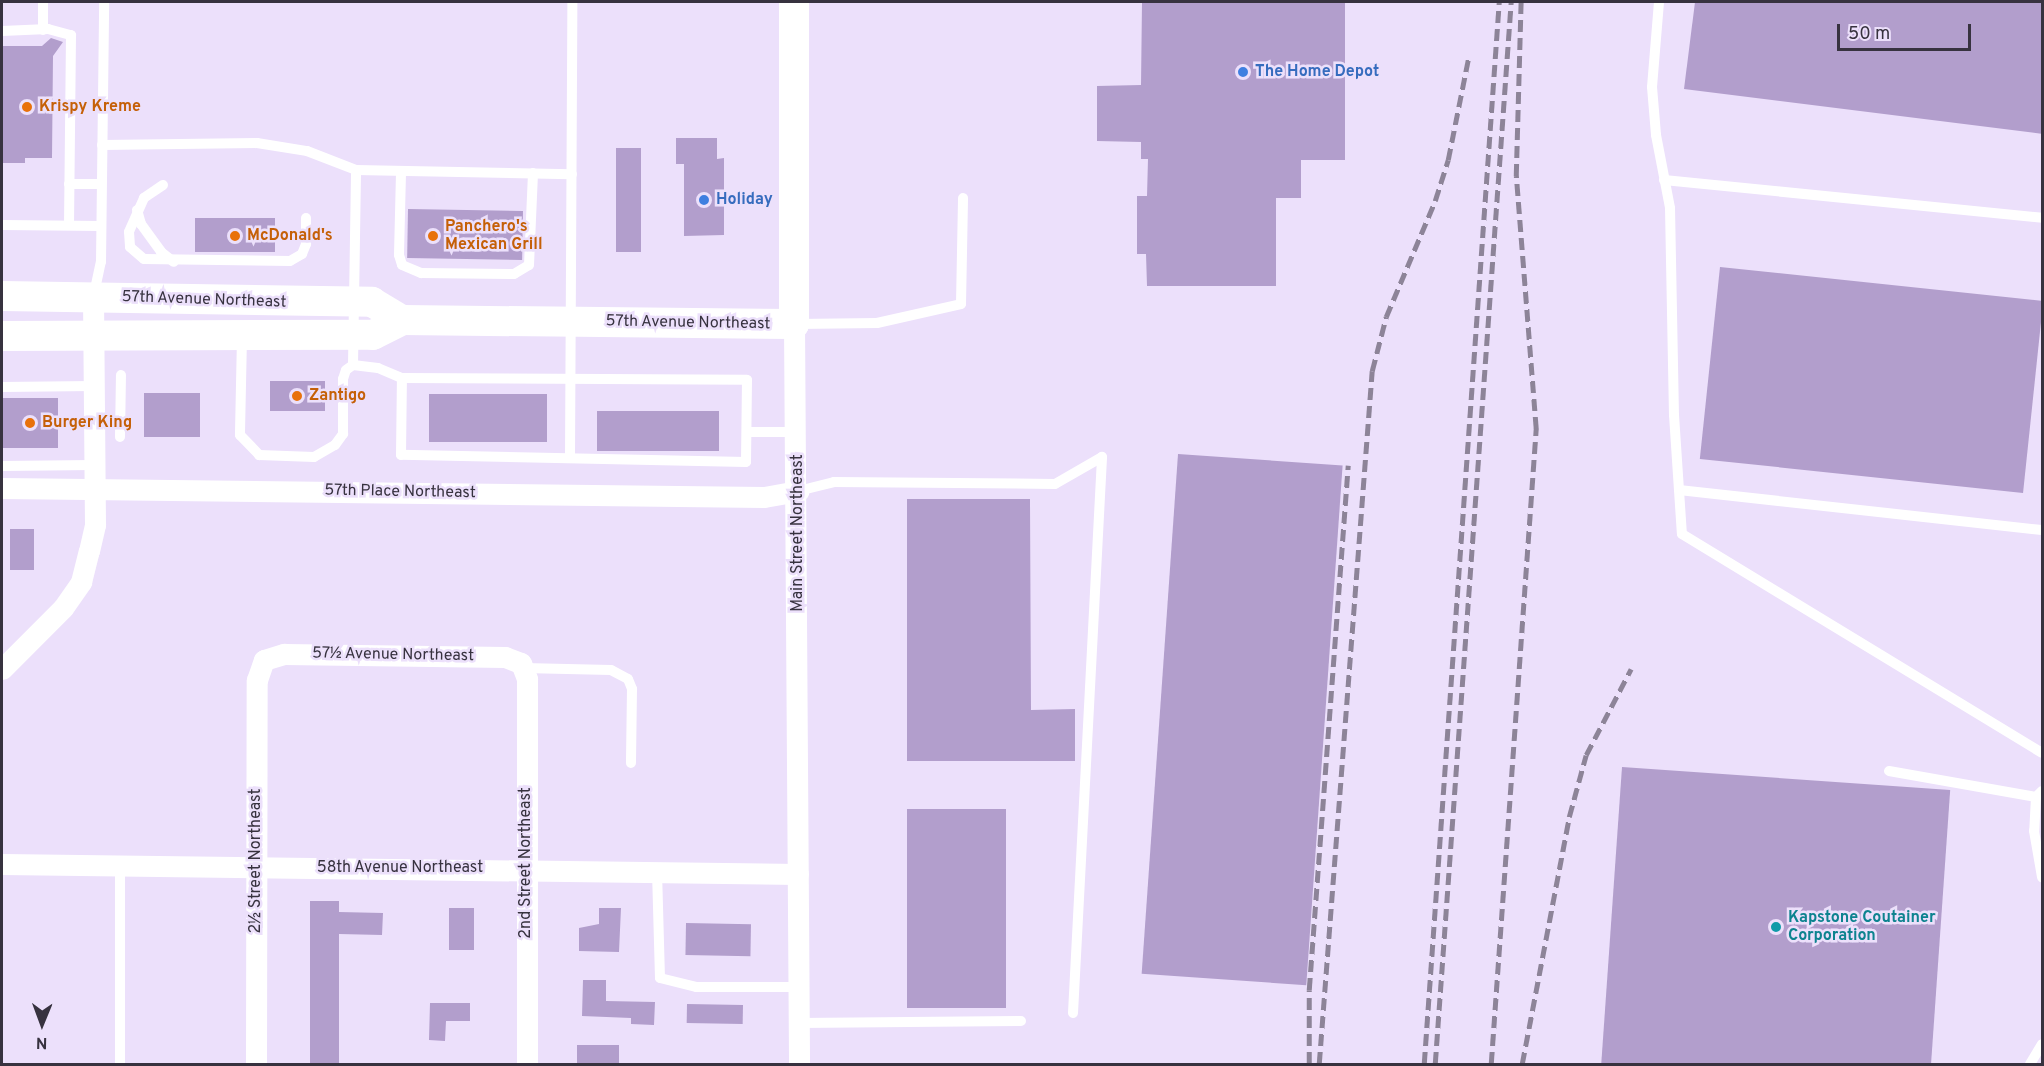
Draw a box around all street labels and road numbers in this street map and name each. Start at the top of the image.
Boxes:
street label: 57th Avenue Northeast [121,288,287,312]
street label: 57th Avenue Northeast [605,312,771,334]
street label: Main Street Northeast [788,454,808,612]
street label: 57th Place Northeast [324,481,476,503]
street label: 57½ Avenue Northeast [311,644,475,666]
street label: 2nd Street Northeast [516,787,536,939]
street label: 2½ Street Northeast [246,789,266,933]
street label: 58th Avenue Northeast [316,858,484,878]

